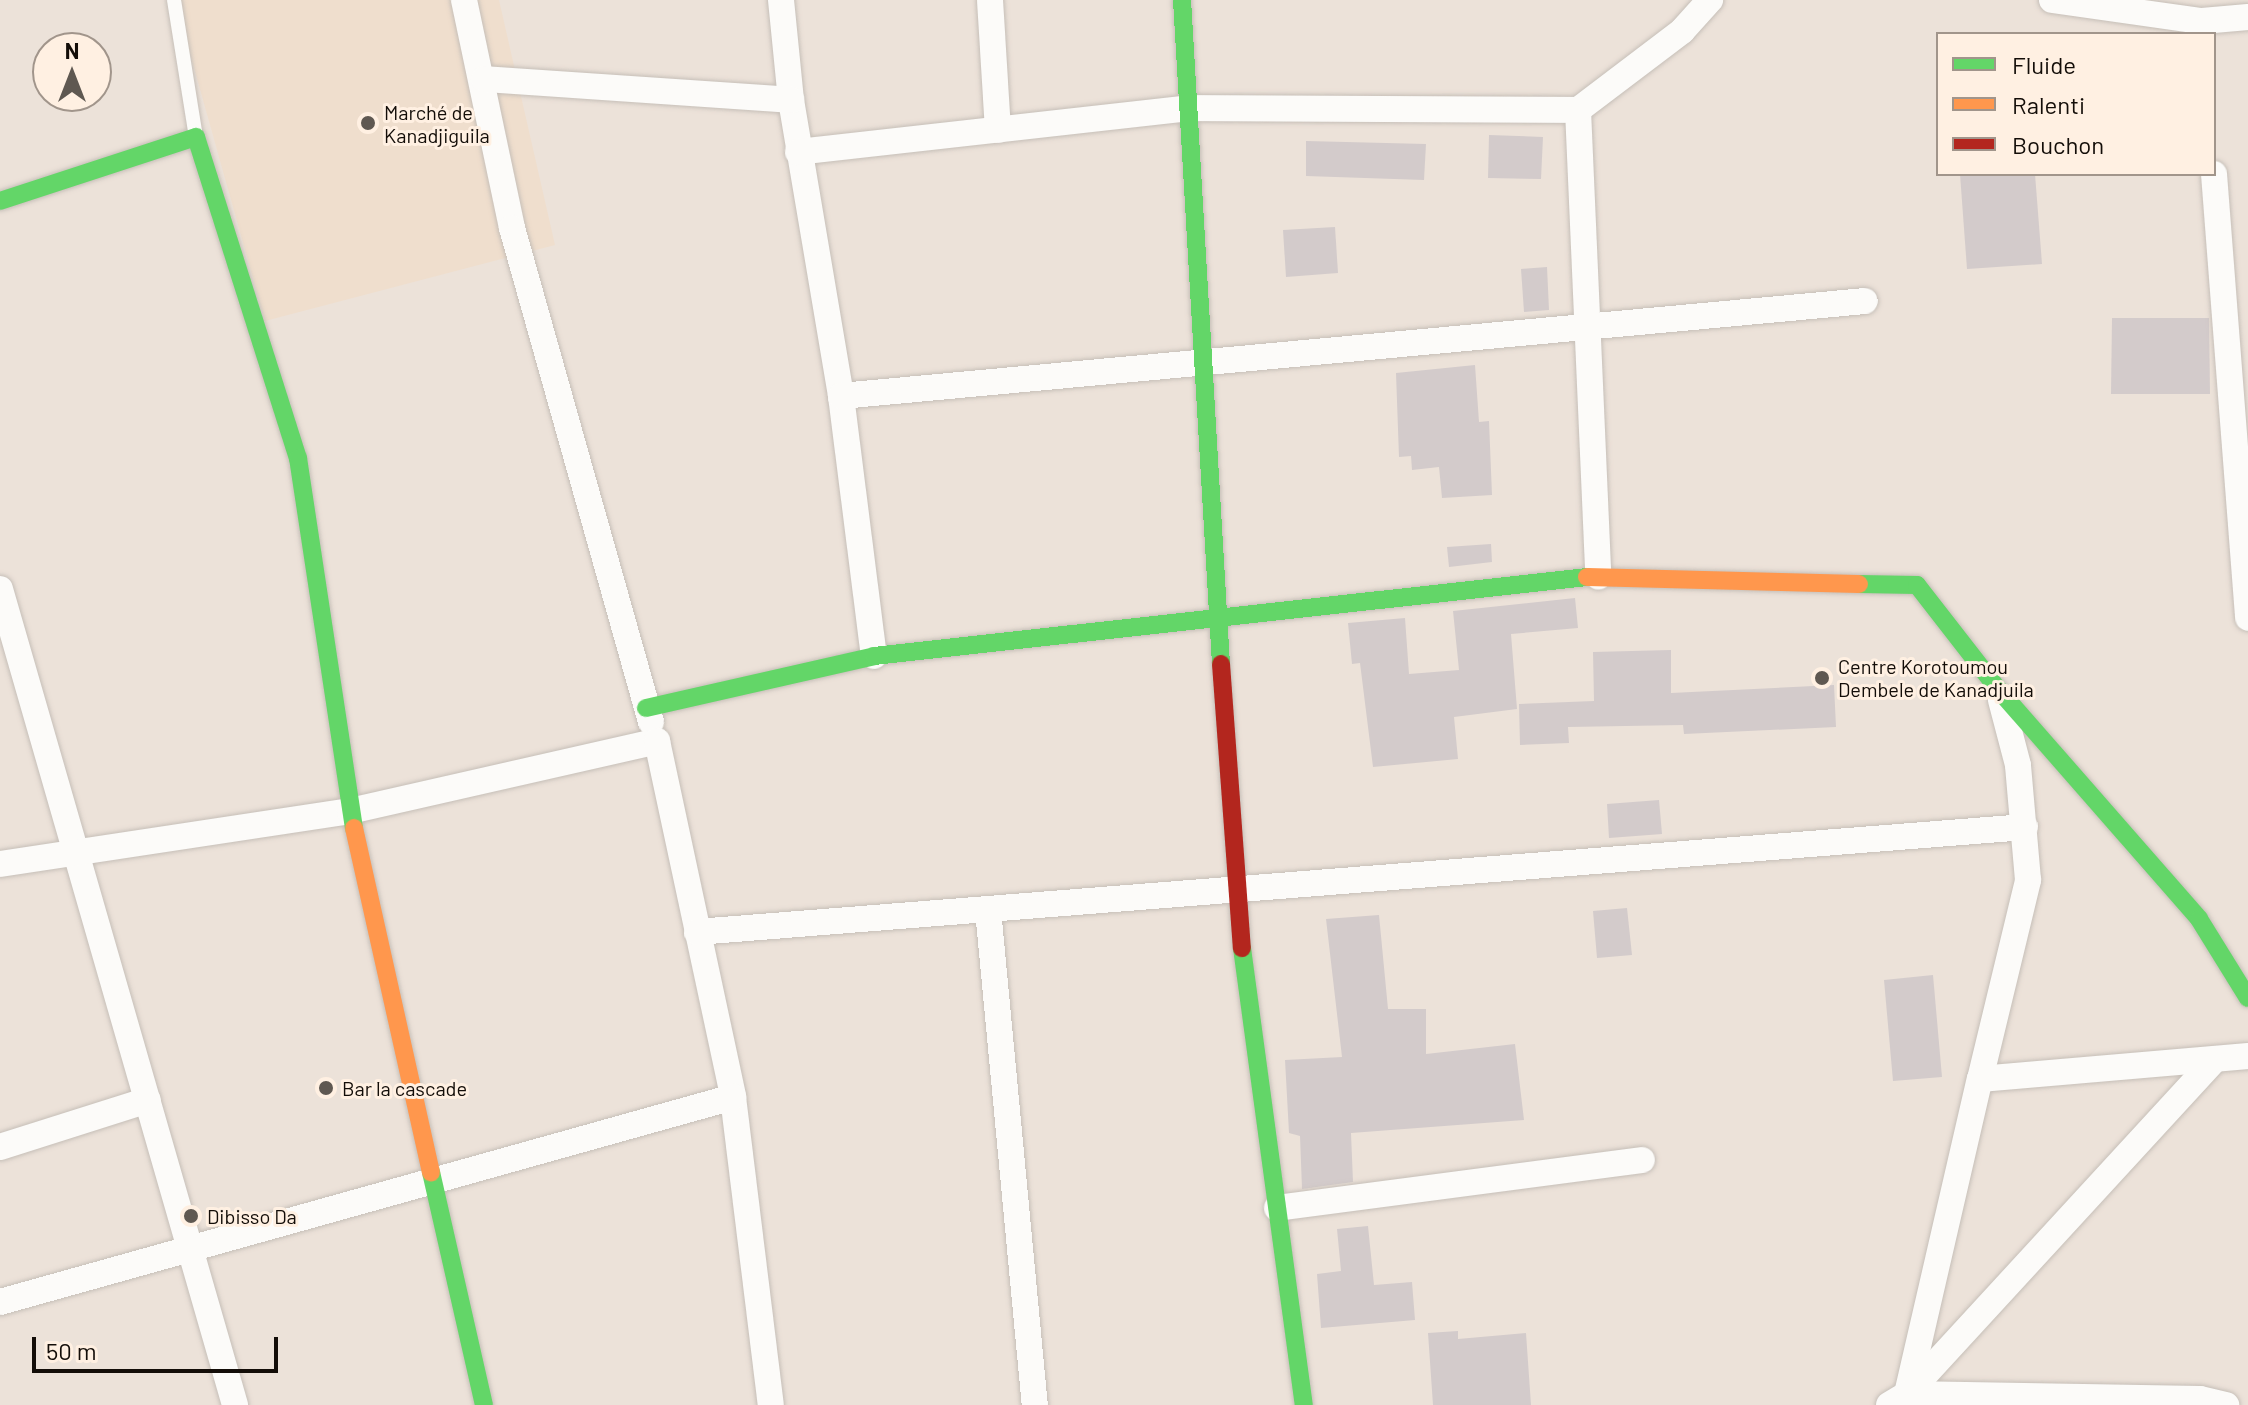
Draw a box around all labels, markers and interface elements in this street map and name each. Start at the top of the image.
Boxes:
north arrow [32,32,112,112]
legend [1936,32,2216,176]
text: N [65,37,79,63]
text: Fluide [2012,50,2076,79]
text: Ralenti [2012,90,2085,119]
place label: Marché de Kanadjiguila [384,100,490,147]
marker: Marché de Kanadjiguila [359,114,377,132]
text: Bouchon [2012,130,2104,159]
place label: Centre Korotoumou Dembele de Kanadjuila [1838,654,2034,701]
marker: Centre Korotoumou Dembele de Kanadjuila [1813,669,1831,687]
place label: Bar la cascade [342,1076,467,1100]
marker: Bar la cascade [317,1079,335,1097]
place label: Dibisso Da [207,1204,297,1228]
marker: Dibisso Da [182,1207,200,1225]
scale bar [36,1321,282,1371]
text: 50 m [46,1336,97,1365]

